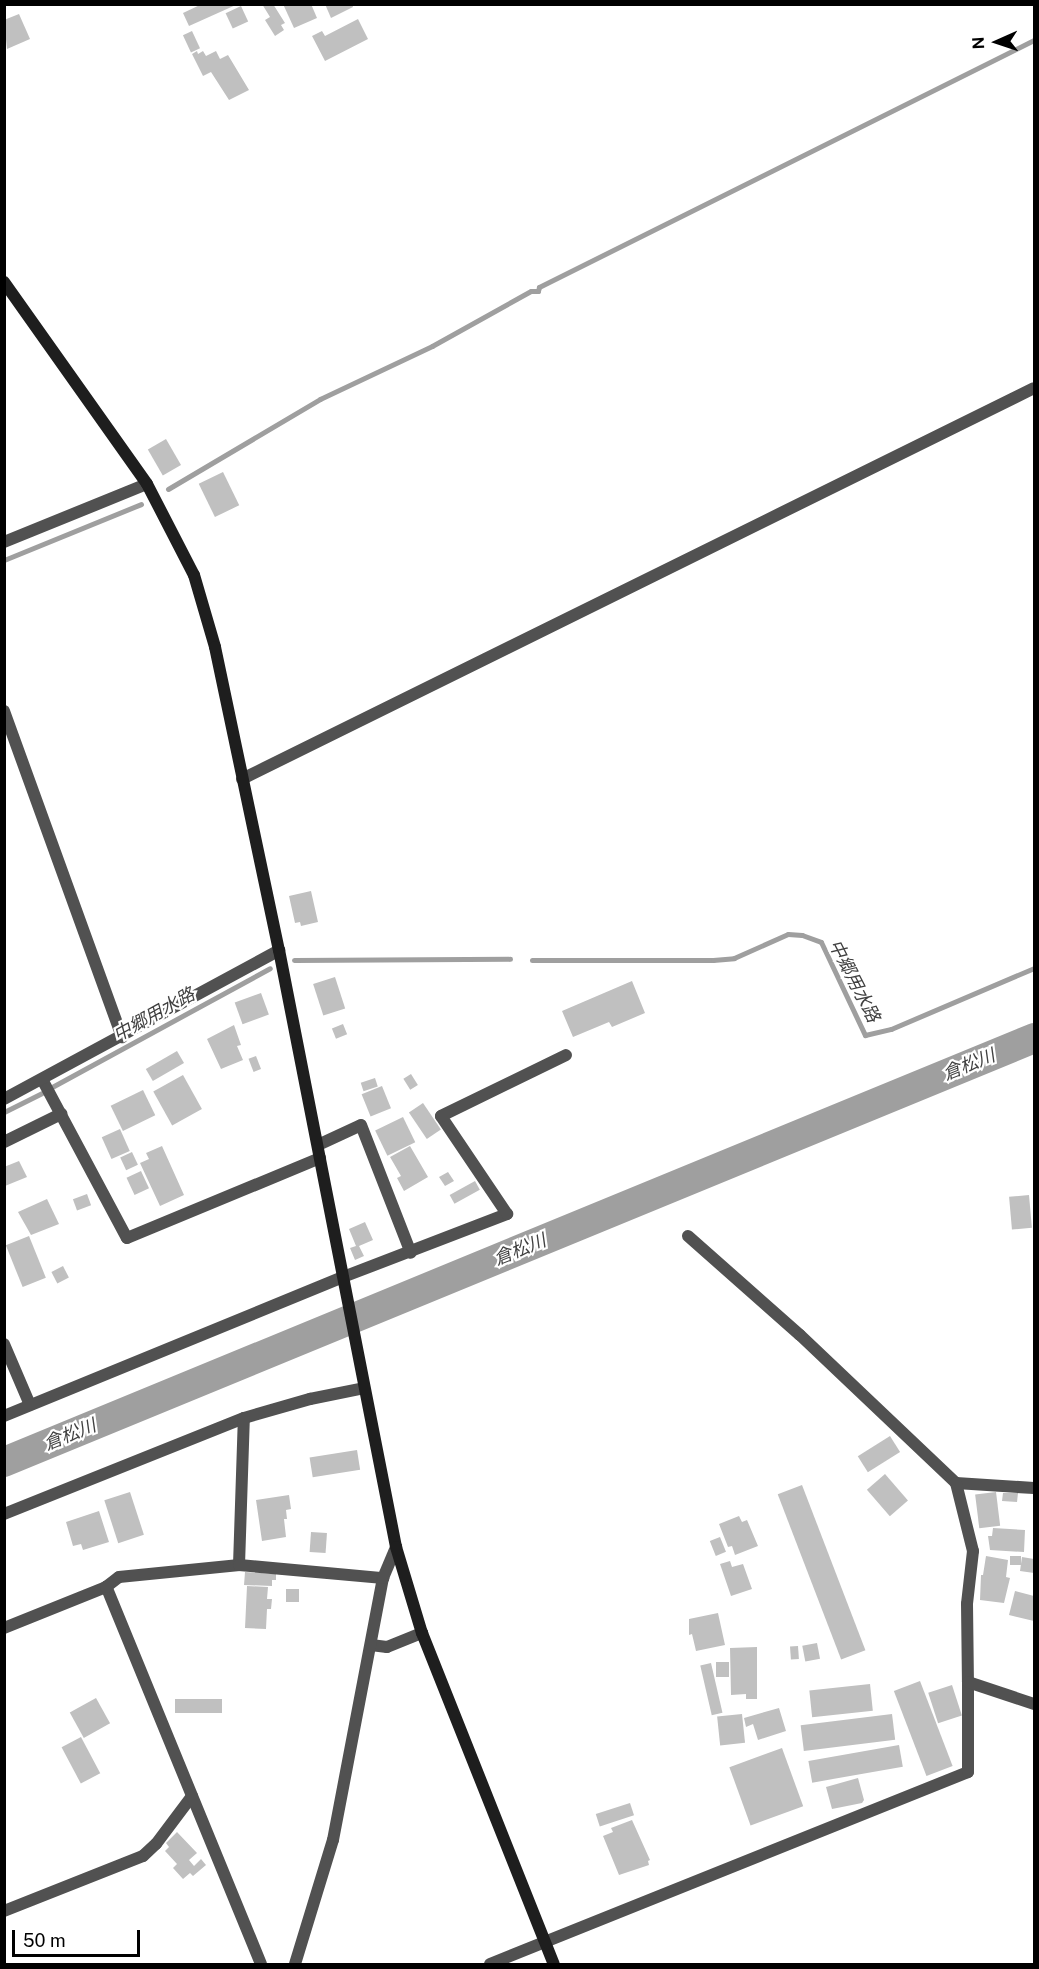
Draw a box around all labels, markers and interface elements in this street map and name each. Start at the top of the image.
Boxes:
north arrow [967,12,1027,72]
text: N [969,36,988,50]
water label: 中郷用水路 [824,936,884,1026]
water label: 中郷用水路 [109,984,199,1046]
water label: 倉松川 [940,1045,998,1085]
water label: 倉松川 [491,1230,549,1270]
water label: 倉松川 [41,1415,99,1455]
scale bar [15,1918,142,1956]
text: 50 m [23,1930,66,1951]

